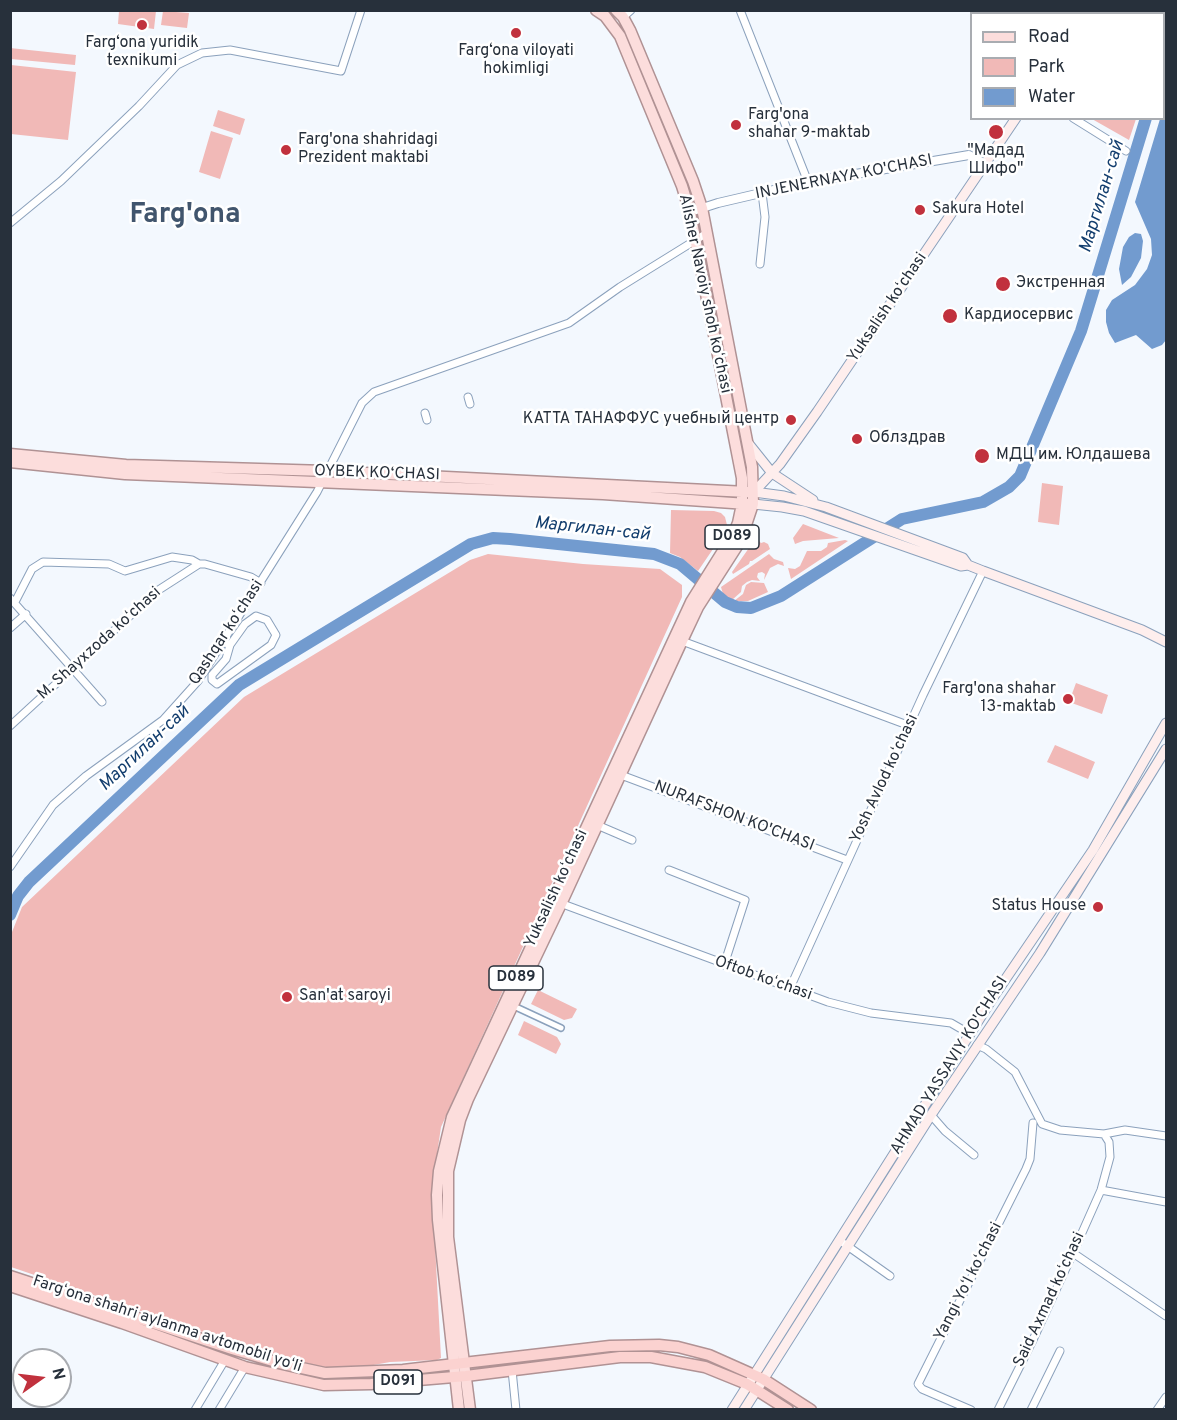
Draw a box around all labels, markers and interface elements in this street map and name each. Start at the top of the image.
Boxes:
legend [970,12,1165,120]
marker: Farg‘ona yuridik texnikumi [135,18,149,32]
marker: Farg‘ona viloyati hokimligi [509,26,523,40]
text: Road [1028,26,1070,49]
place label: Farg‘ona yuridik texnikumi [85,34,199,72]
place label: Farg‘ona viloyati hokimligi [458,42,574,80]
text: Park [1028,56,1065,79]
text: Water [1028,86,1075,109]
place label: Farg'ona shahar 9-maktab [748,106,870,144]
marker: Farg'ona shahar 9-maktab [729,118,743,132]
marker: "Мадад Шифо" [987,123,1005,141]
place label: Farg'ona shahridagi Prezident maktabi [298,131,438,169]
water label: Маргилан-сай [1076,138,1130,256]
place label: "Мадад Шифо" [967,142,1025,180]
marker: Farg'ona shahridagi Prezident maktabi [279,143,293,157]
street label: INJENERNAYA KO'CHASI [754,151,934,205]
street label: Alisher Navoiy shoh koʻchasi [673,193,735,395]
district label: Farg'ona [129,199,241,233]
place label: Sakura Hotel [932,200,1024,220]
marker: Sakura Hotel [913,203,927,217]
street label: Yuksalish koʻchasi [844,249,932,367]
place label: Экстренная [1016,274,1105,294]
marker: Экстренная [994,275,1012,293]
place label: Кардиосервис [964,306,1074,326]
marker: Кардиосервис [941,307,959,325]
place label: КАТТА ТАНАФФУС учебный центр [523,410,779,430]
marker: КАТТА ТАНАФФУС учебный центр [784,413,798,427]
place label: Облздрав [869,429,946,449]
marker: Облздрав [850,432,864,446]
place label: МДЦ им. Юлдашева [996,446,1150,466]
marker: МДЦ им. Юлдашева [973,447,991,465]
street label: OYBEK KO‘CHASI [314,462,440,486]
water label: Маргилан-сай [533,513,651,547]
road number: D089 [705,525,759,549]
street label: Qashqar koʻchasi [186,577,268,689]
street label: M. Shayxzoda koʻchasi [34,583,166,705]
place label: Farg'ona shahar 13-maktab [942,680,1056,718]
marker: Farg'ona shahar 13-maktab [1061,692,1075,706]
water label: Маргилан-сай [95,702,195,796]
street label: Yosh Avlod koʻchasi [847,712,923,846]
street label: NURAFSHON KO'CHASI [651,778,817,856]
street label: Yuksalish koʻchasi [521,827,593,951]
place label: Status House [991,897,1086,917]
marker: Status House [1091,900,1105,914]
street label: Oftob koʻchasi [712,952,814,1006]
road number: D089 [489,966,543,990]
street label: AHMAD YASSAVIY KO'CHASI [887,973,1013,1159]
place label: San'at saroyi [299,987,391,1007]
marker: San'at saroyi [280,990,294,1004]
street label: Yangi Yoʻl koʻchasi [931,1219,1007,1345]
street label: Said Axmad koʻchasi [1010,1229,1090,1371]
street label: Fargʻona shahri aylanma avtomobil yoʻli [30,1272,304,1378]
north arrow [12,1348,72,1408]
text: N [46,1366,69,1382]
road number: D091 [374,1370,422,1394]

